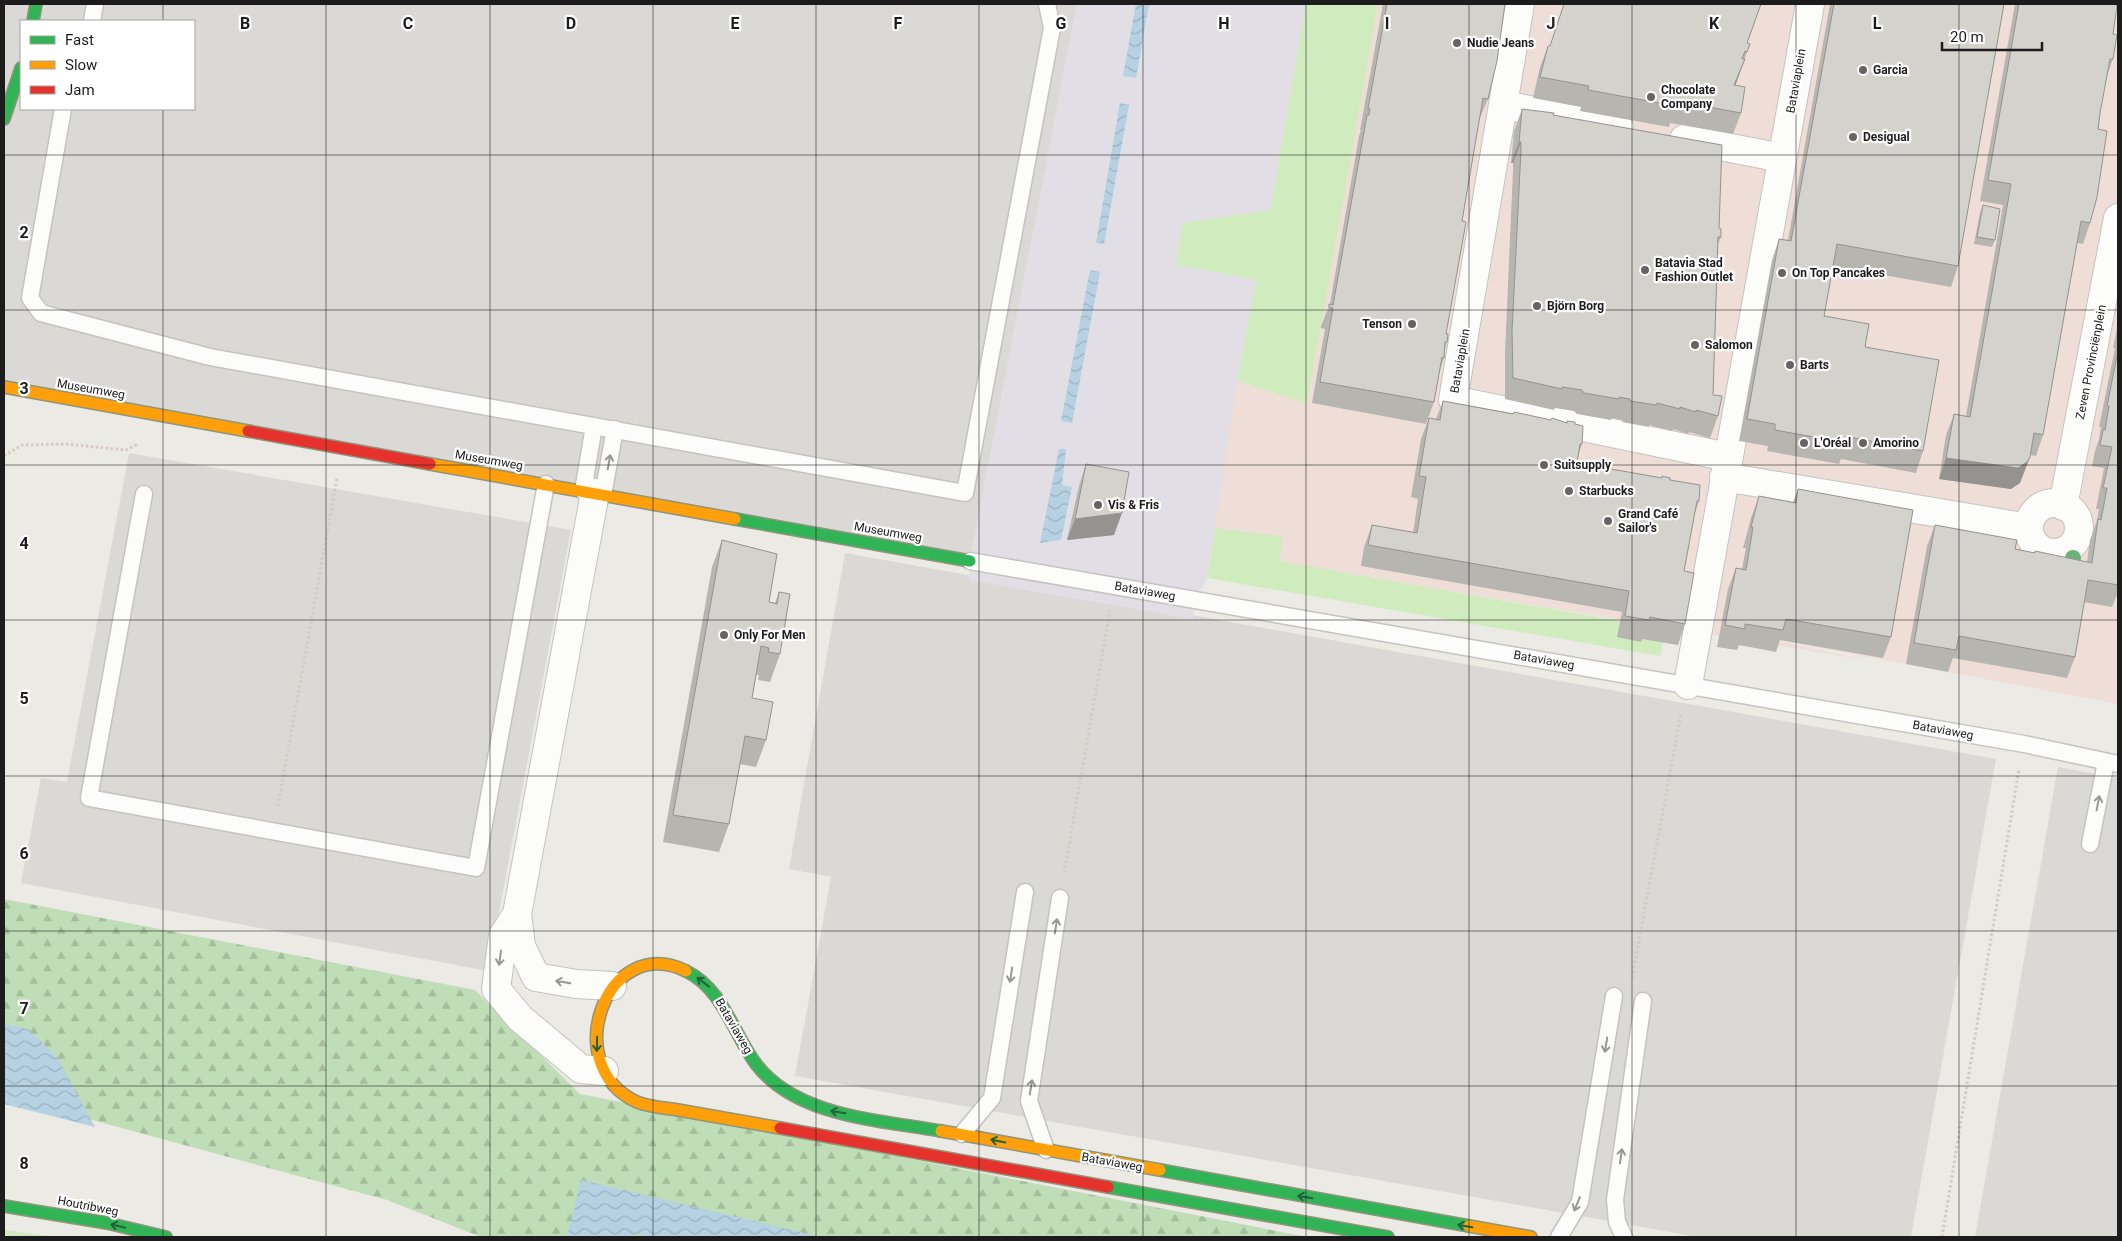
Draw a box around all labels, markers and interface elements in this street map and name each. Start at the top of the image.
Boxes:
text: B [240,14,250,33]
text: C [403,14,413,33]
text: D [566,14,576,33]
text: E [731,14,740,33]
text: F [894,14,903,33]
text: G [1056,14,1067,33]
text: H [1218,14,1230,33]
text: I [1385,14,1389,33]
text: J [1547,14,1555,33]
text: K [1709,14,1720,33]
text: L [1873,14,1882,33]
legend [20,20,195,110]
scale bar [1942,20,2042,52]
text: 20 m [1950,28,1984,46]
text: Fast [65,31,94,49]
place label: Nudie Jeans [1467,36,1534,50]
marker: Nudie Jeans [1451,37,1463,49]
street label: Bataviaplein [1783,48,1809,114]
text: Slow [65,56,97,74]
place label: Garcia [1873,63,1908,77]
marker: Garcia [1857,64,1869,76]
text: Jam [65,81,95,99]
place label: Chocolate Company [1661,83,1716,111]
marker: Chocolate Company [1645,91,1657,103]
place label: Desigual [1863,130,1910,144]
marker: Desigual [1847,131,1859,143]
text: 2 [19,223,29,242]
place label: Batavia Stad Fashion Outlet [1655,256,1733,284]
marker: Batavia Stad Fashion Outlet [1639,264,1651,276]
place label: On Top Pancakes [1792,266,1885,280]
marker: On Top Pancakes [1776,267,1788,279]
place label: Björn Borg [1547,299,1604,313]
marker: Björn Borg [1531,300,1543,312]
street label: Zeven Provinciënplein [2073,304,2109,420]
place label: Tenson [1362,317,1402,331]
marker: Tenson [1406,318,1418,330]
street label: Bataviaplein [1447,328,1473,394]
place label: Salomon [1705,338,1753,352]
marker: Salomon [1689,339,1701,351]
place label: Barts [1800,358,1829,372]
marker: Barts [1784,359,1796,371]
street label: Museumweg [56,376,126,402]
text: 3 [19,379,29,398]
place label: L'Oréal [1814,436,1851,450]
place label: Amorino [1873,436,1919,450]
marker: L'Oréal [1798,437,1810,449]
marker: Amorino [1857,437,1869,449]
street label: Museumweg [454,447,524,473]
one-way arrow [605,454,615,470]
place label: Suitsupply [1554,458,1612,472]
marker: Suitsupply [1538,459,1550,471]
place label: Starbucks [1579,484,1634,498]
marker: Starbucks [1563,485,1575,497]
place label: Vis & Fris [1108,498,1159,512]
marker: Vis & Fris [1092,499,1104,511]
place label: Grand Café Sailor's [1618,507,1679,535]
marker: Grand Café Sailor's [1602,515,1614,527]
street label: Museumweg [853,519,923,545]
text: 4 [19,534,29,553]
street label: Bataviaweg [1113,579,1177,603]
place label: Only For Men [734,628,806,642]
marker: Only For Men [718,629,730,641]
street label: Bataviaweg [1512,648,1576,672]
text: 5 [19,689,29,708]
street label: Bataviaweg [1911,718,1975,742]
one-way arrow [2094,795,2103,811]
text: 6 [19,844,29,863]
one-way arrow [1051,919,1061,935]
one-way arrow [495,950,505,966]
one-way arrow [1006,967,1016,983]
one-way arrow [697,976,710,987]
one-way arrow [556,977,572,986]
street label: Bataviaweg [713,996,755,1056]
text: 7 [19,999,29,1018]
one-way arrow [592,1036,602,1052]
one-way arrow [1601,1036,1611,1052]
one-way arrow [1027,1079,1037,1095]
one-way arrow [831,1107,847,1117]
one-way arrow [991,1136,1007,1145]
one-way arrow [1616,1148,1626,1164]
street label: Bataviaweg [1080,1150,1144,1174]
text: 8 [19,1154,29,1173]
one-way arrow [1298,1192,1314,1202]
street label: Houtribweg [56,1193,120,1219]
one-way arrow [1572,1196,1582,1211]
one-way arrow [1458,1220,1474,1230]
one-way arrow [111,1221,127,1230]

